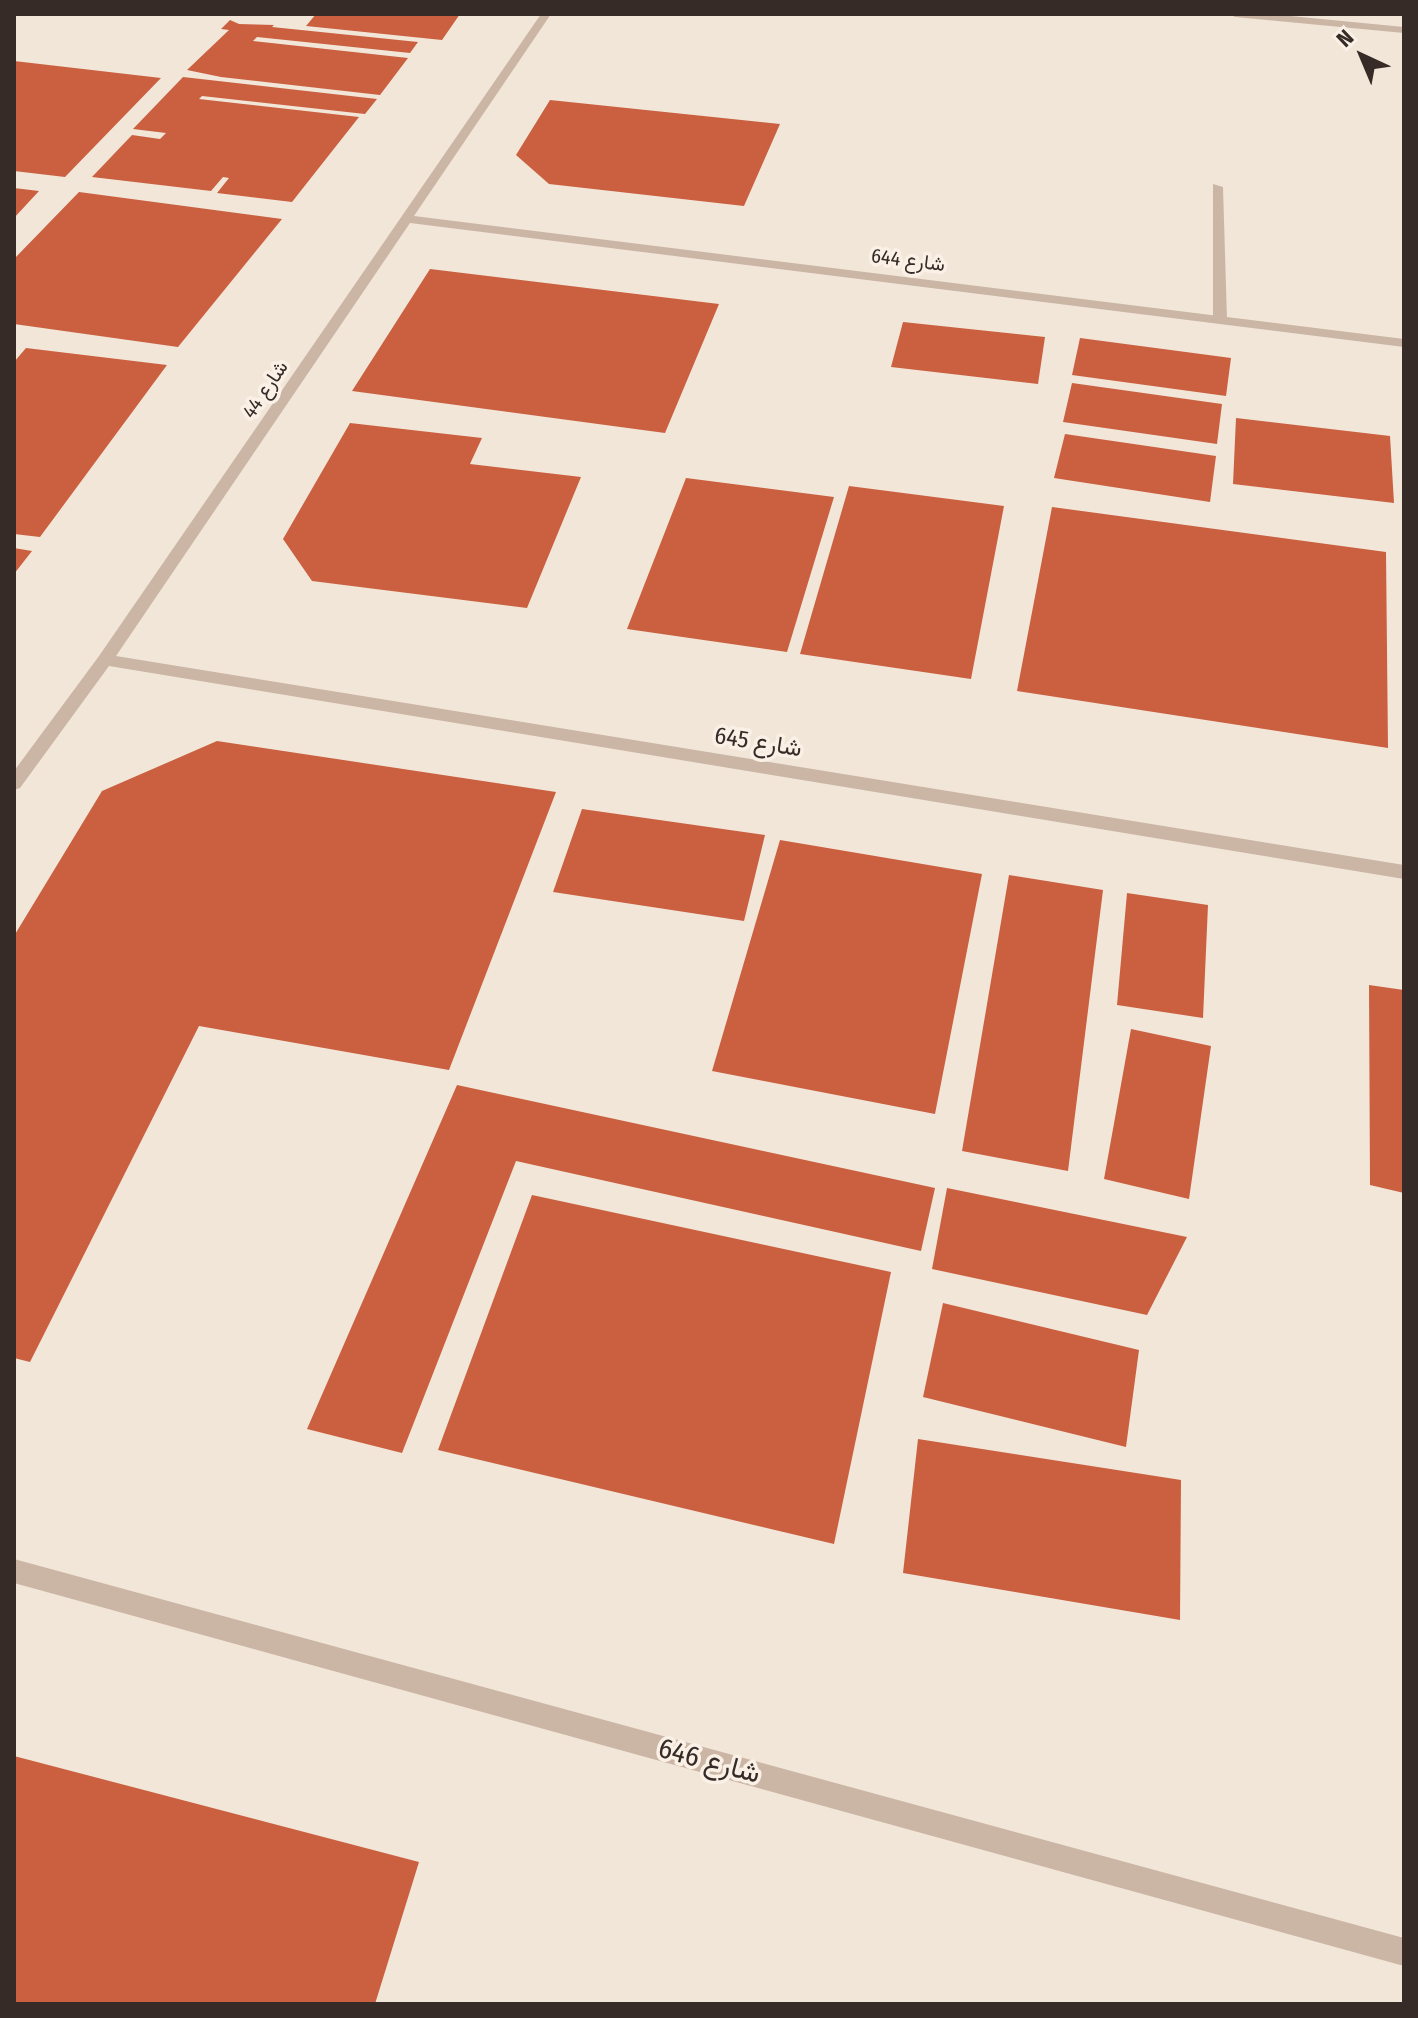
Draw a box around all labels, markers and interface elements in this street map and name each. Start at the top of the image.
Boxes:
north arrow [1322,16,1402,96]
text: N [1331,24,1359,53]
street label: شارع 644 [870,245,946,277]
street label: شارع 44 [238,357,294,423]
street label: شارع 645 [712,722,804,764]
street label: شارع 646 [654,1732,764,1792]

